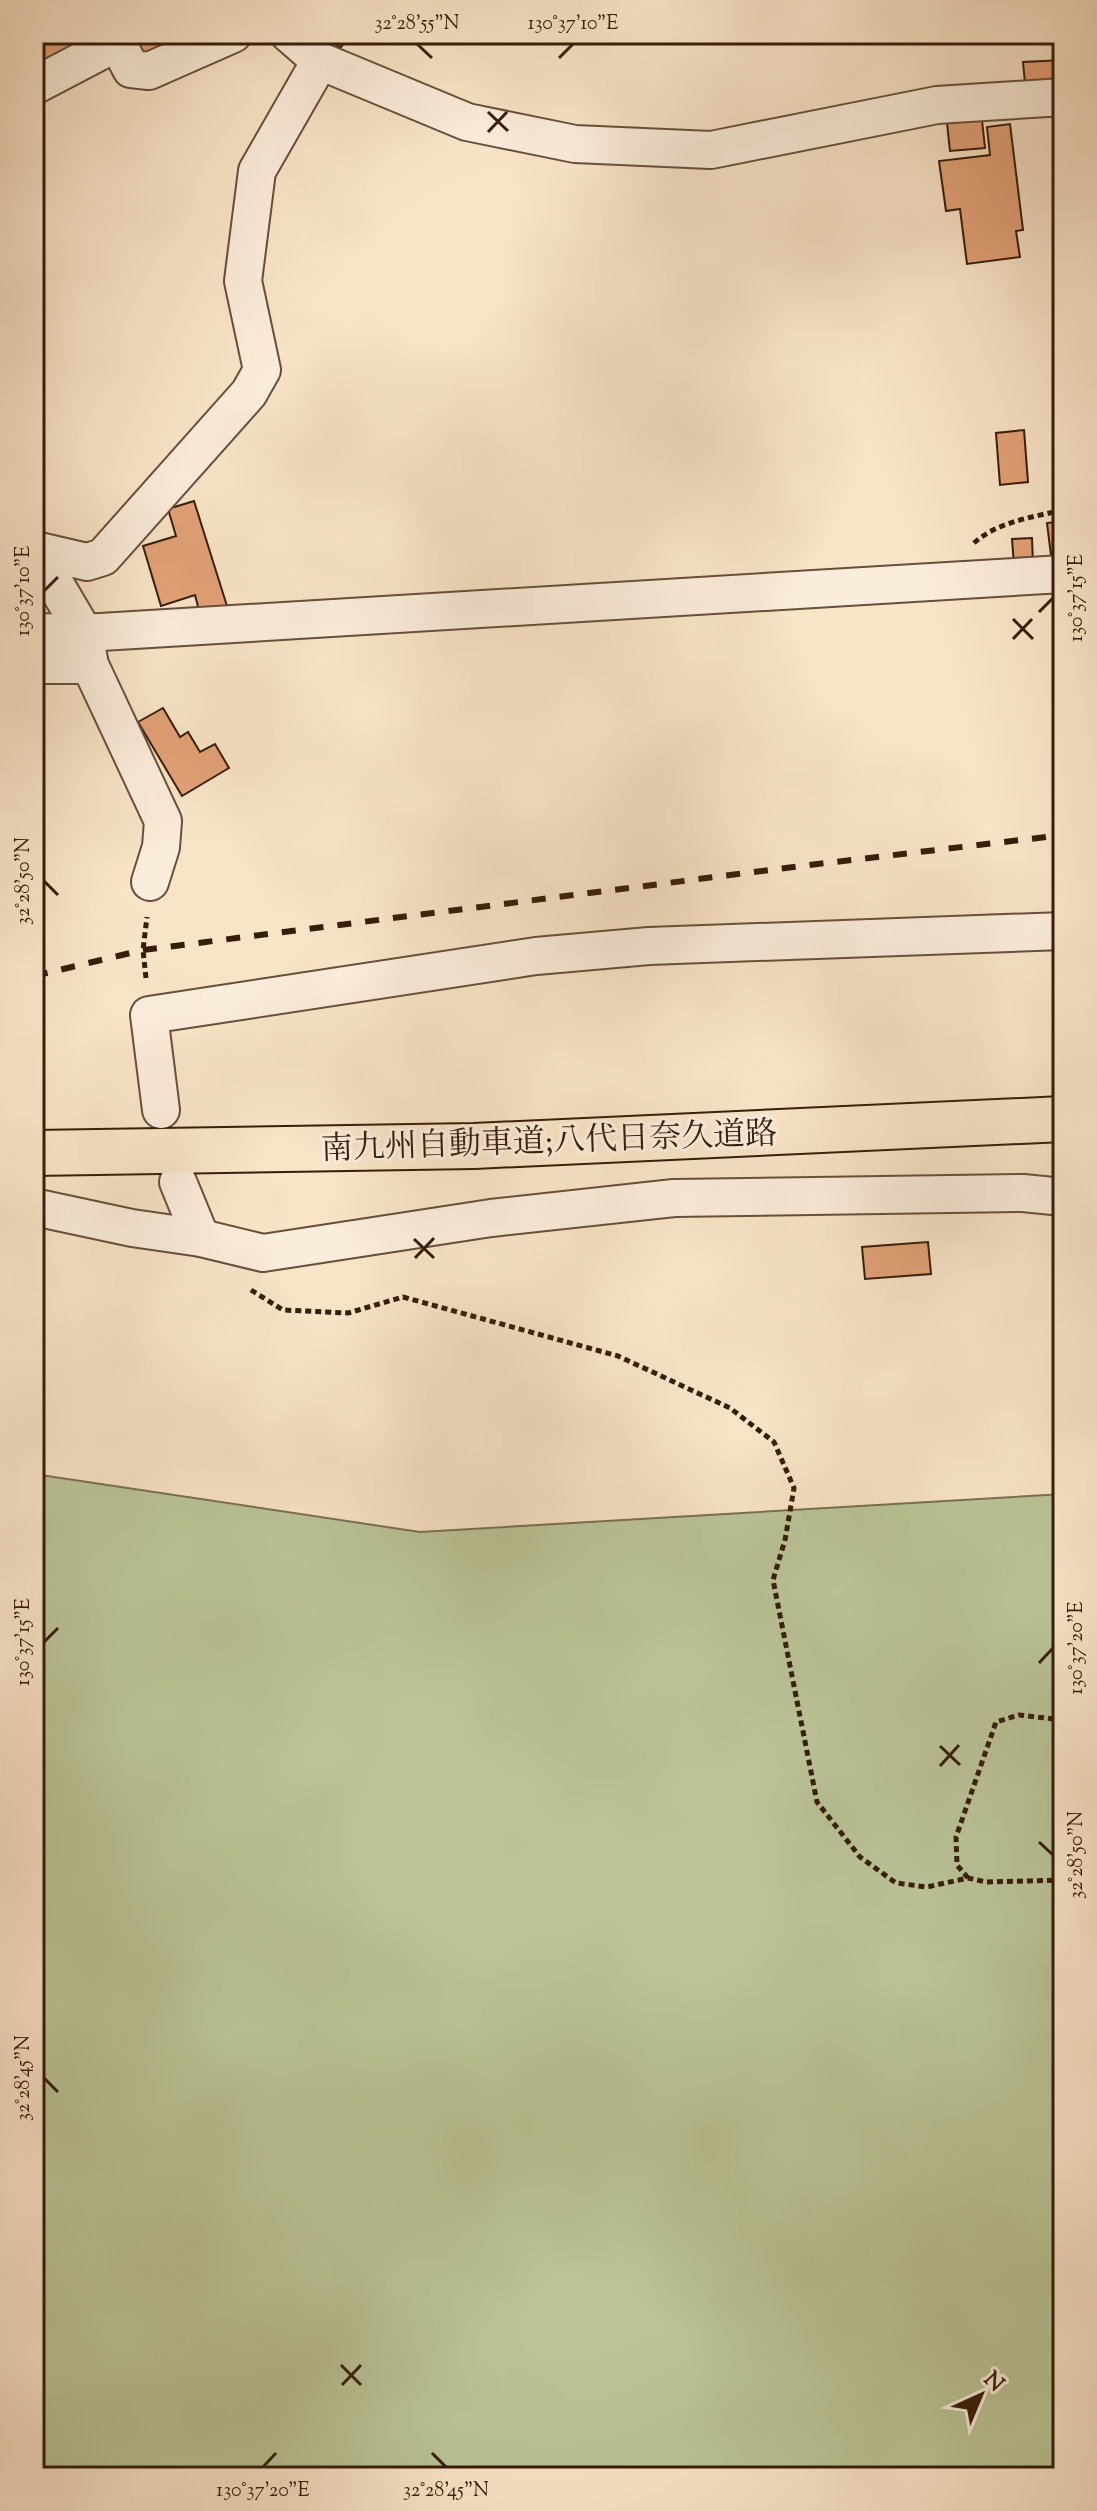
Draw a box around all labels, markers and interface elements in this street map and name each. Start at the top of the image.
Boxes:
text: 32°28'55"N [374,10,460,39]
text: 130°37'10"E [528,10,618,39]
text: 130°37'10"E [10,546,39,636]
text: 130°37'15"E [1063,554,1092,642]
text: 32°28'50"N [10,837,39,925]
street label: 南九州自動車道;八代日奈久道路 [320,1112,778,1174]
text: 130°37'15"E [10,1598,39,1686]
text: 130°37'20"E [1063,1601,1092,1695]
text: 32°28'50"N [1063,1811,1092,1899]
text: 32°28'45"N [10,2035,39,2121]
north arrow [941,2355,1021,2435]
text: N [975,2365,1011,2401]
text: 130°37'20"E [216,2477,310,2506]
text: 32°28'45"N [403,2477,489,2506]

